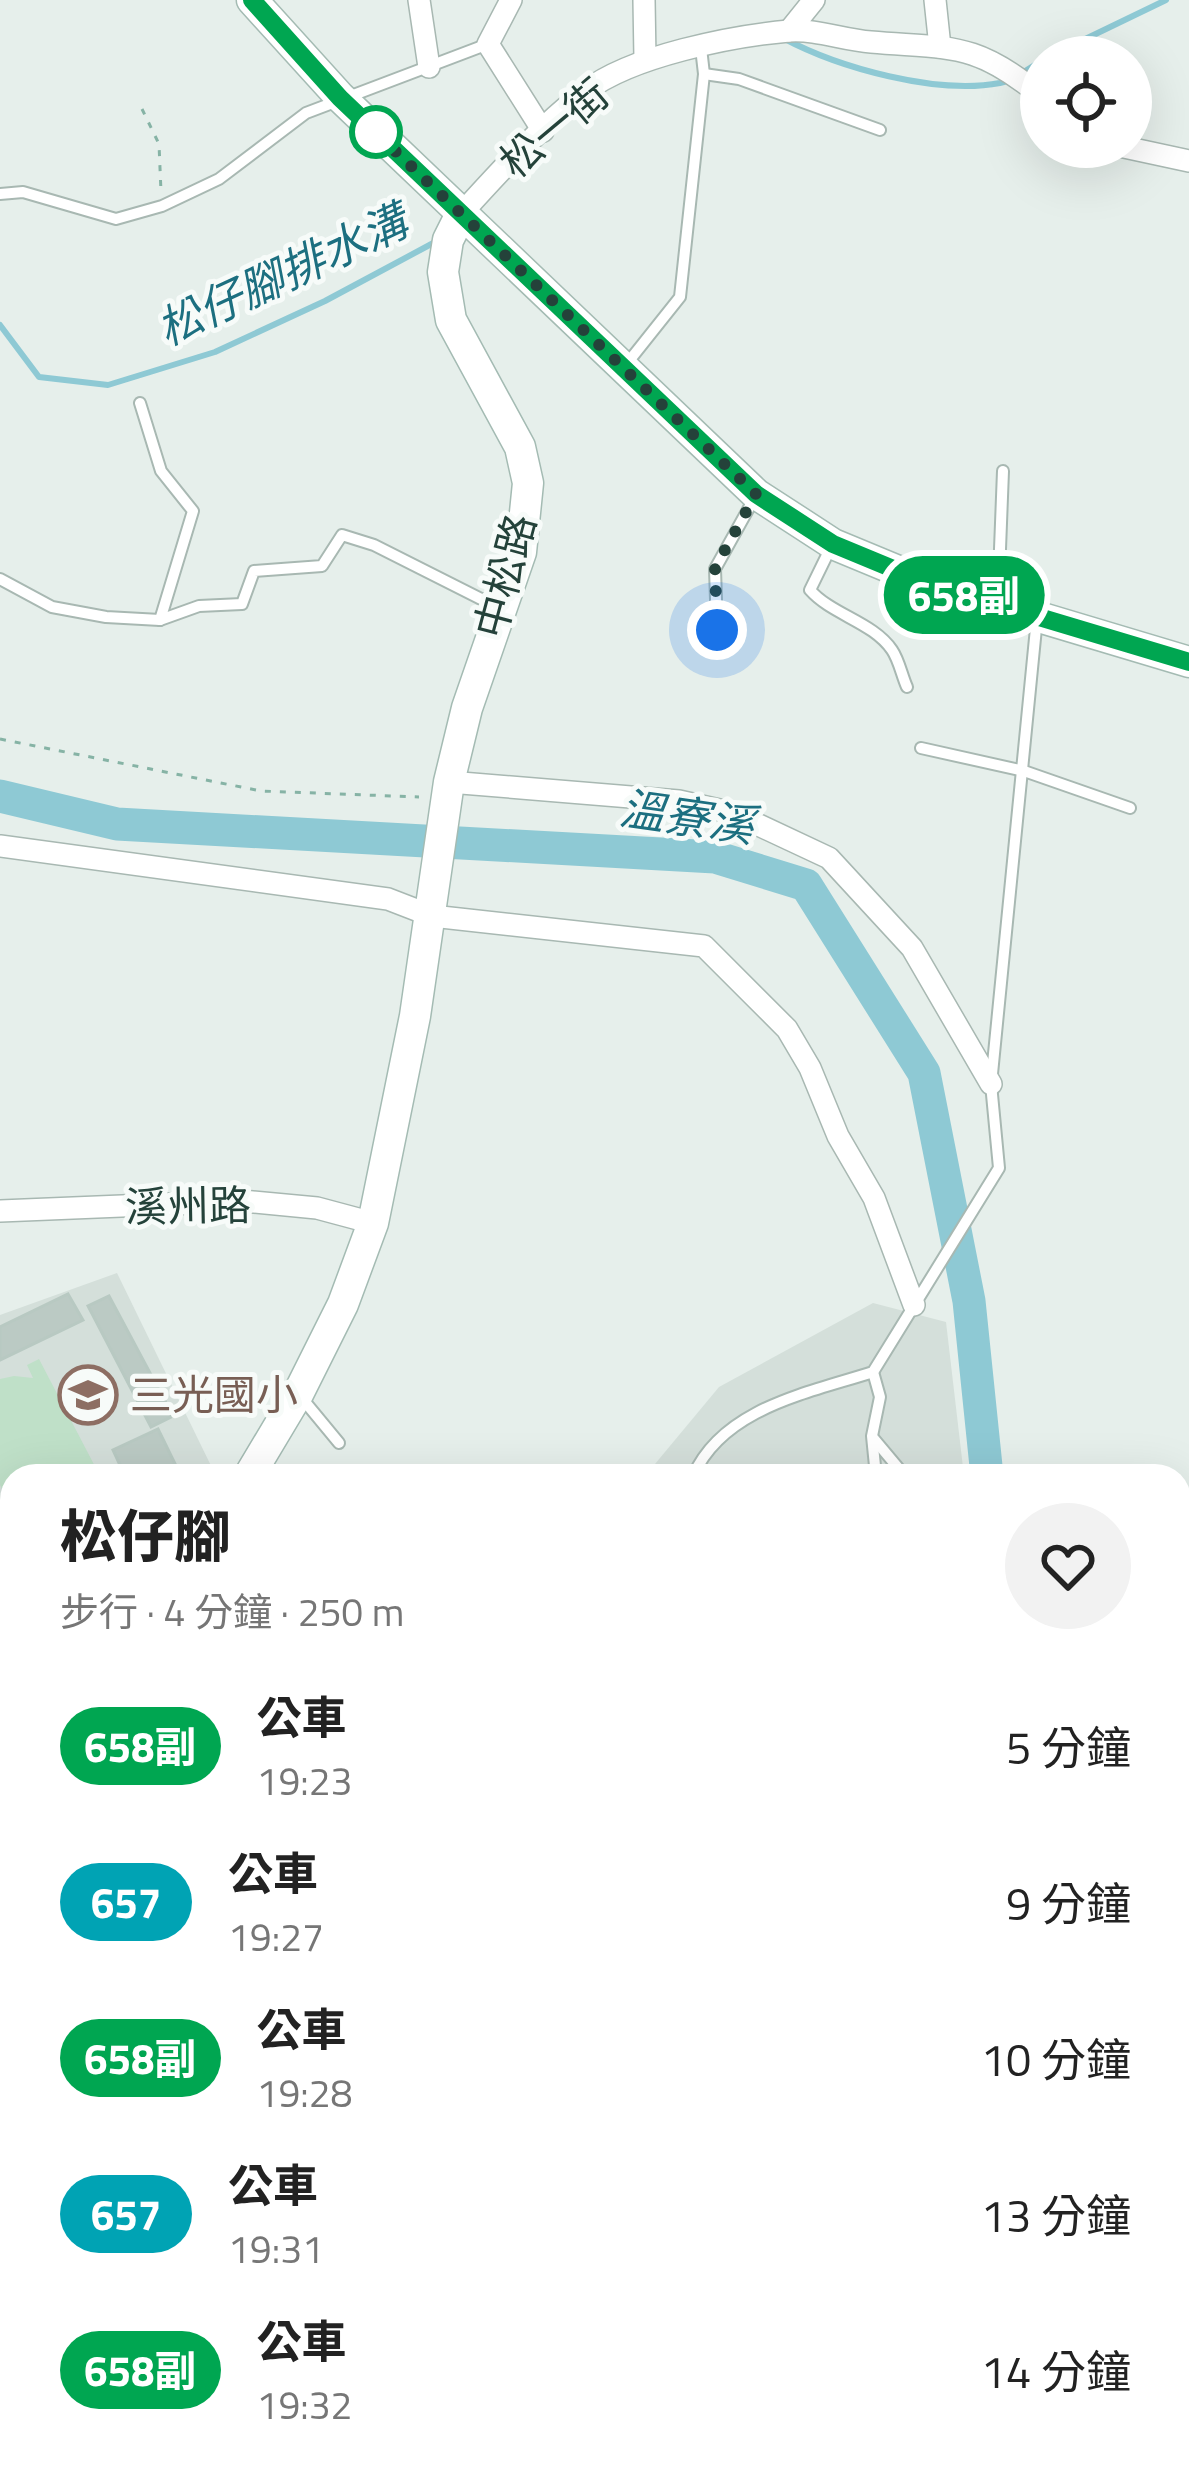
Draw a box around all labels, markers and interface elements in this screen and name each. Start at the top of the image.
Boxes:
map controls [1020,36,1152,168]
button: locate [1020,36,1152,168]
street label: 松一街 [485,62,622,192]
unlabelled marker [351,107,401,157]
water label: 松仔腳排水溝 [145,184,424,362]
street label: 中松路 [457,507,551,645]
line badge: 658副 [880,556,1048,634]
text: 658副 [908,563,1020,627]
your location [687,600,747,660]
water label: 溫寮溪 [616,773,765,860]
street label: 溪州路 [124,1172,252,1238]
place label: 三光國小 [130,1362,298,1426]
school or university icon: 三光國小 [57,1364,119,1426]
text: 松仔腳 [60,1492,231,1579]
button: heart [1005,1503,1131,1629]
text: 步行 · 4 分鐘 · 250 m [60,1582,404,1641]
text: 公車 [257,1683,347,1751]
text: 5 分鐘 [1006,1713,1131,1781]
text: 658副 [84,1714,197,1778]
text: 19:23 [257,1751,352,1810]
text: 公車 [228,1839,318,1907]
text: 9 分鐘 [1006,1869,1131,1937]
text: 657 [91,1870,161,1934]
text: 19:27 [228,1907,324,1966]
text: 公車 [257,1995,347,2063]
text: 10 分鐘 [981,2025,1131,2093]
text: 658副 [84,2026,197,2090]
text: 19:28 [257,2063,352,2122]
text: 公車 [228,2151,318,2219]
text: 13 分鐘 [981,2181,1131,2249]
text: 657 [91,2182,161,2246]
text: 19:31 [228,2219,324,2278]
text: 公車 [257,2307,347,2375]
text: 14 分鐘 [981,2337,1131,2405]
text: 658副 [84,2338,197,2402]
text: 19:32 [257,2375,352,2434]

